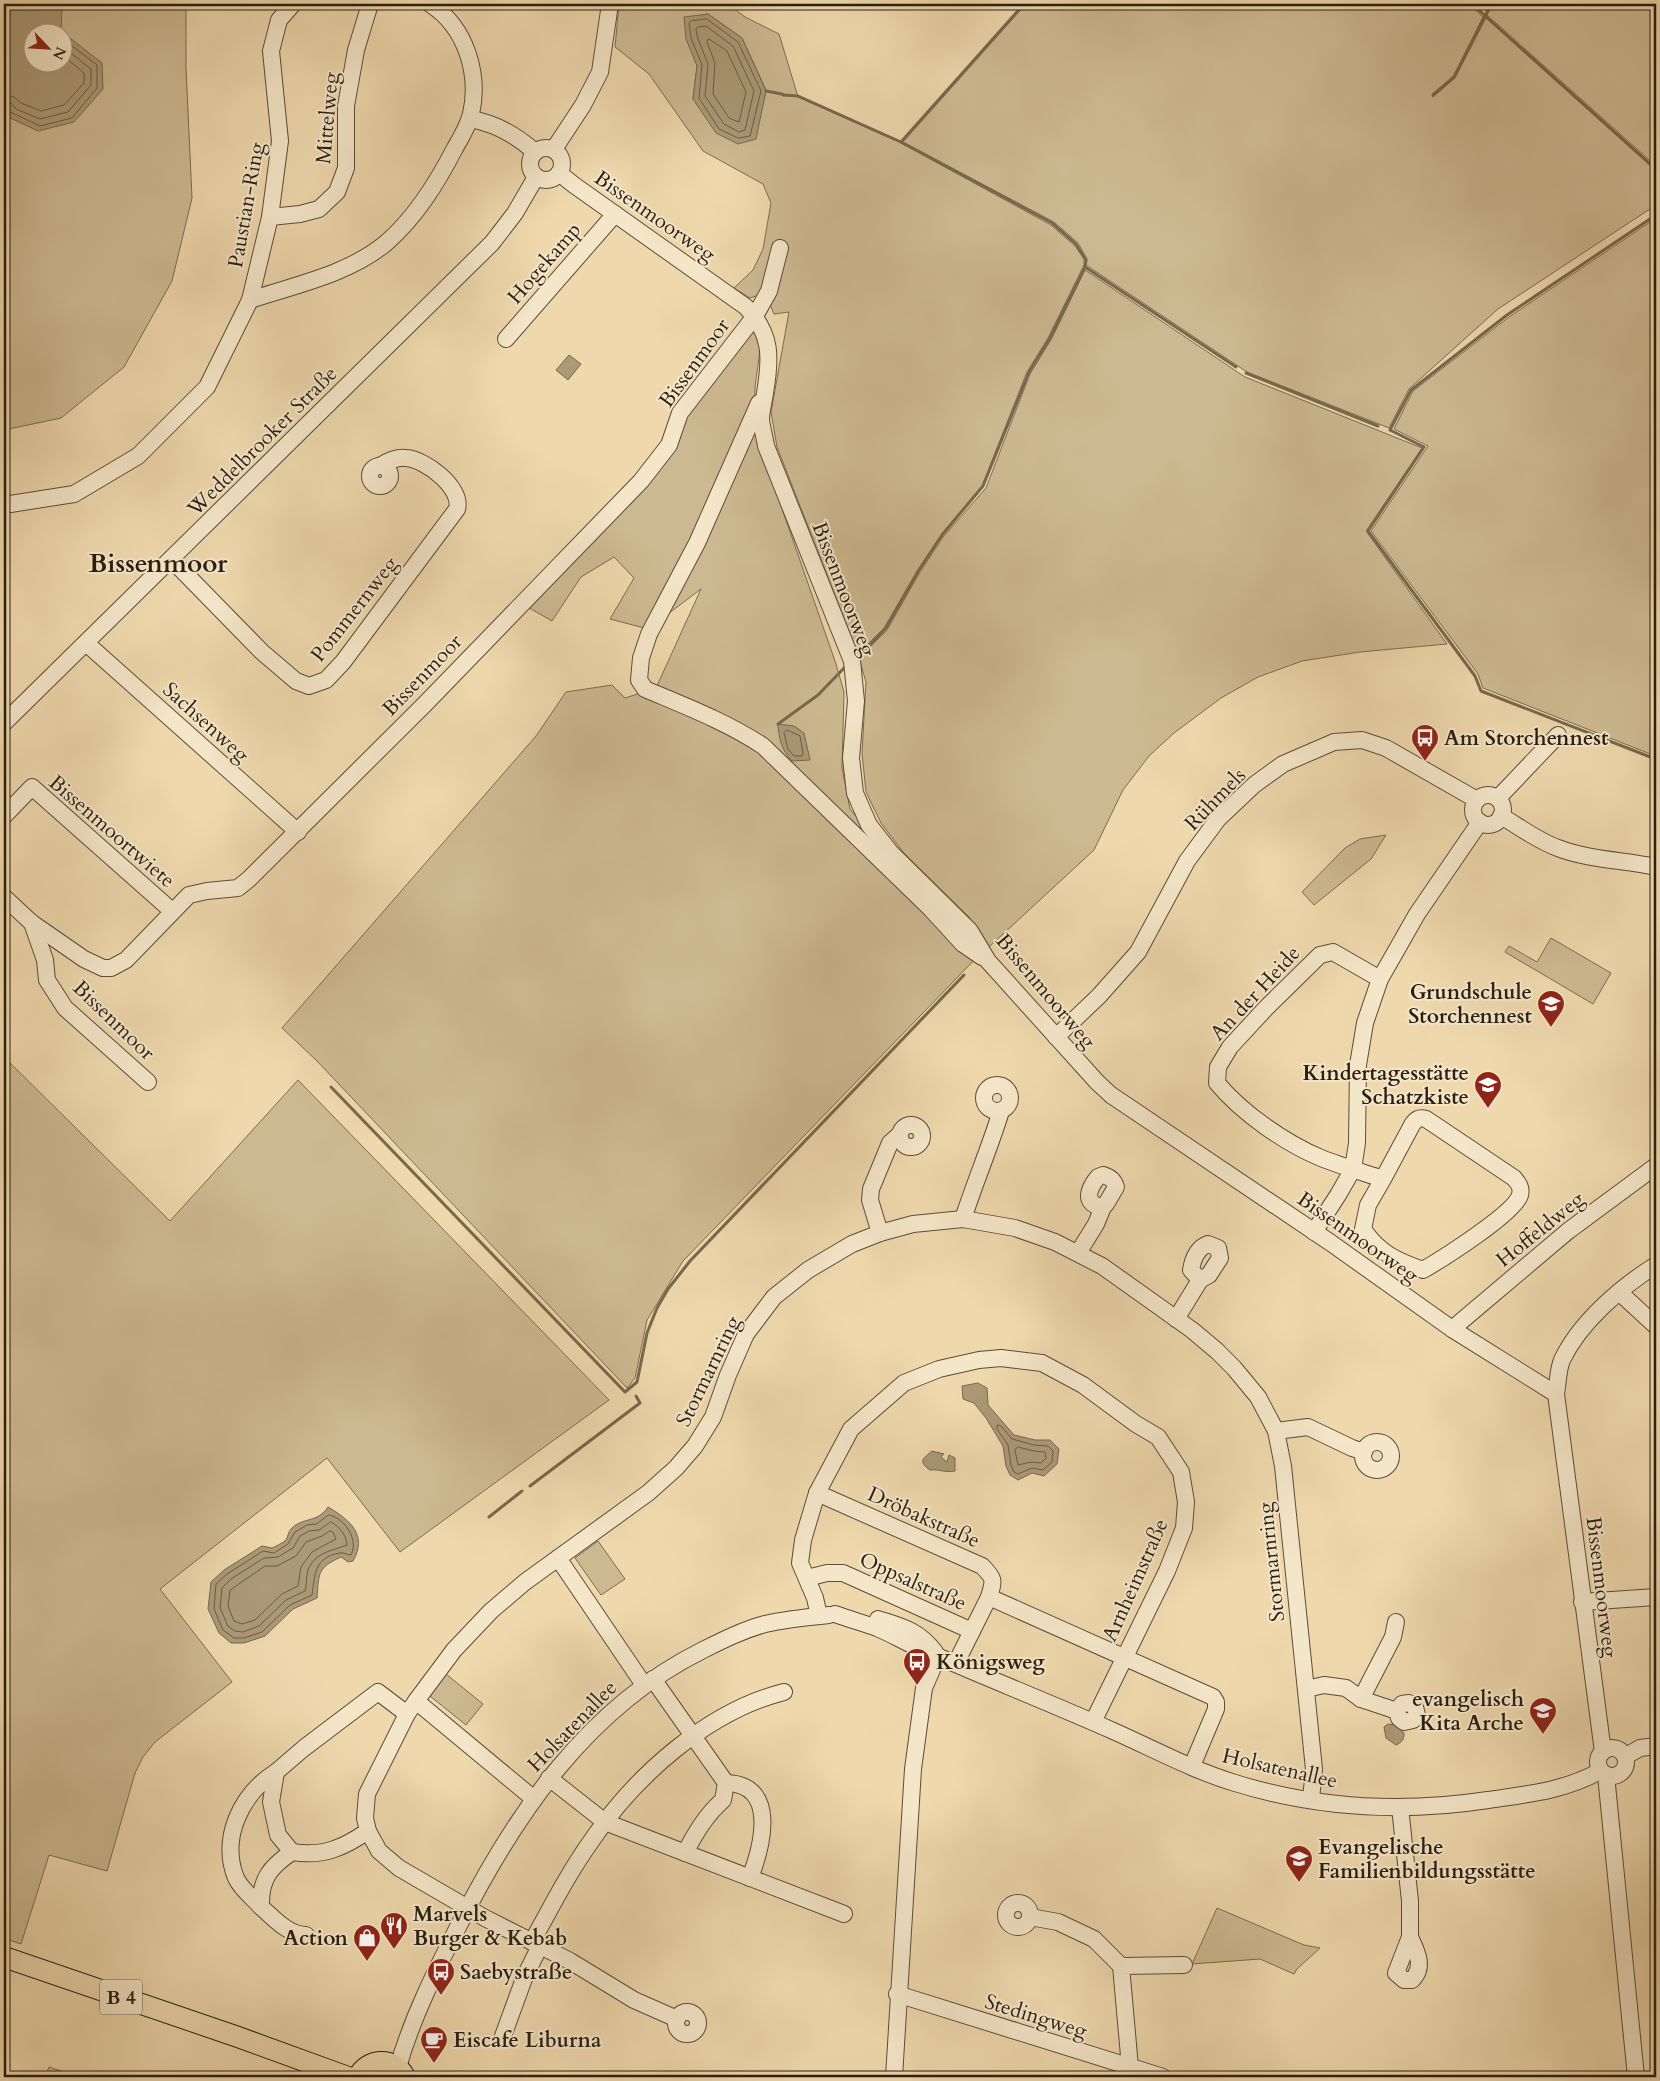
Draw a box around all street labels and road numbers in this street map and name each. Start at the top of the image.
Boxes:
street label: Mittelweg [309,71,346,165]
street label: Paustian-Ring [221,140,272,270]
street label: Bissenmoorweg [588,164,721,269]
street label: Hogekamp [501,216,588,310]
street label: Bissenmoor [652,313,737,414]
street label: Weddelbrooker Straße [180,360,344,524]
street label: Bissenmoorweg [805,518,883,661]
street label: Pommernweg [304,550,405,668]
street label: Bissenmoor [376,628,469,723]
street label: Sachsenweg [156,676,255,769]
street label: Rühmels [1178,761,1253,837]
street label: Bissenmoortwiete [42,768,181,894]
street label: Bissenmoorweg [989,928,1102,1055]
street label: An der Heide [1204,939,1307,1047]
street label: Bissenmoor [66,974,161,1067]
street label: Bissenmoorweg [1291,1185,1424,1290]
street label: Hoffeldweg [1490,1185,1591,1274]
street label: Stormarnring [669,1311,748,1431]
street label: Dröbakstraße [863,1480,985,1555]
street label: Stormarnring [1251,1501,1292,1623]
street label: Arnheimstraße [1095,1514,1175,1646]
street label: Bissenmoorweg [1578,1515,1625,1660]
street label: Oppsalstraße [855,1545,971,1618]
street label: Holsatenallee [521,1674,624,1779]
street label: Holsatenallee [1219,1741,1340,1796]
road number: B 4 [100,1980,142,2014]
street label: Stedingweg [981,1987,1091,2046]

